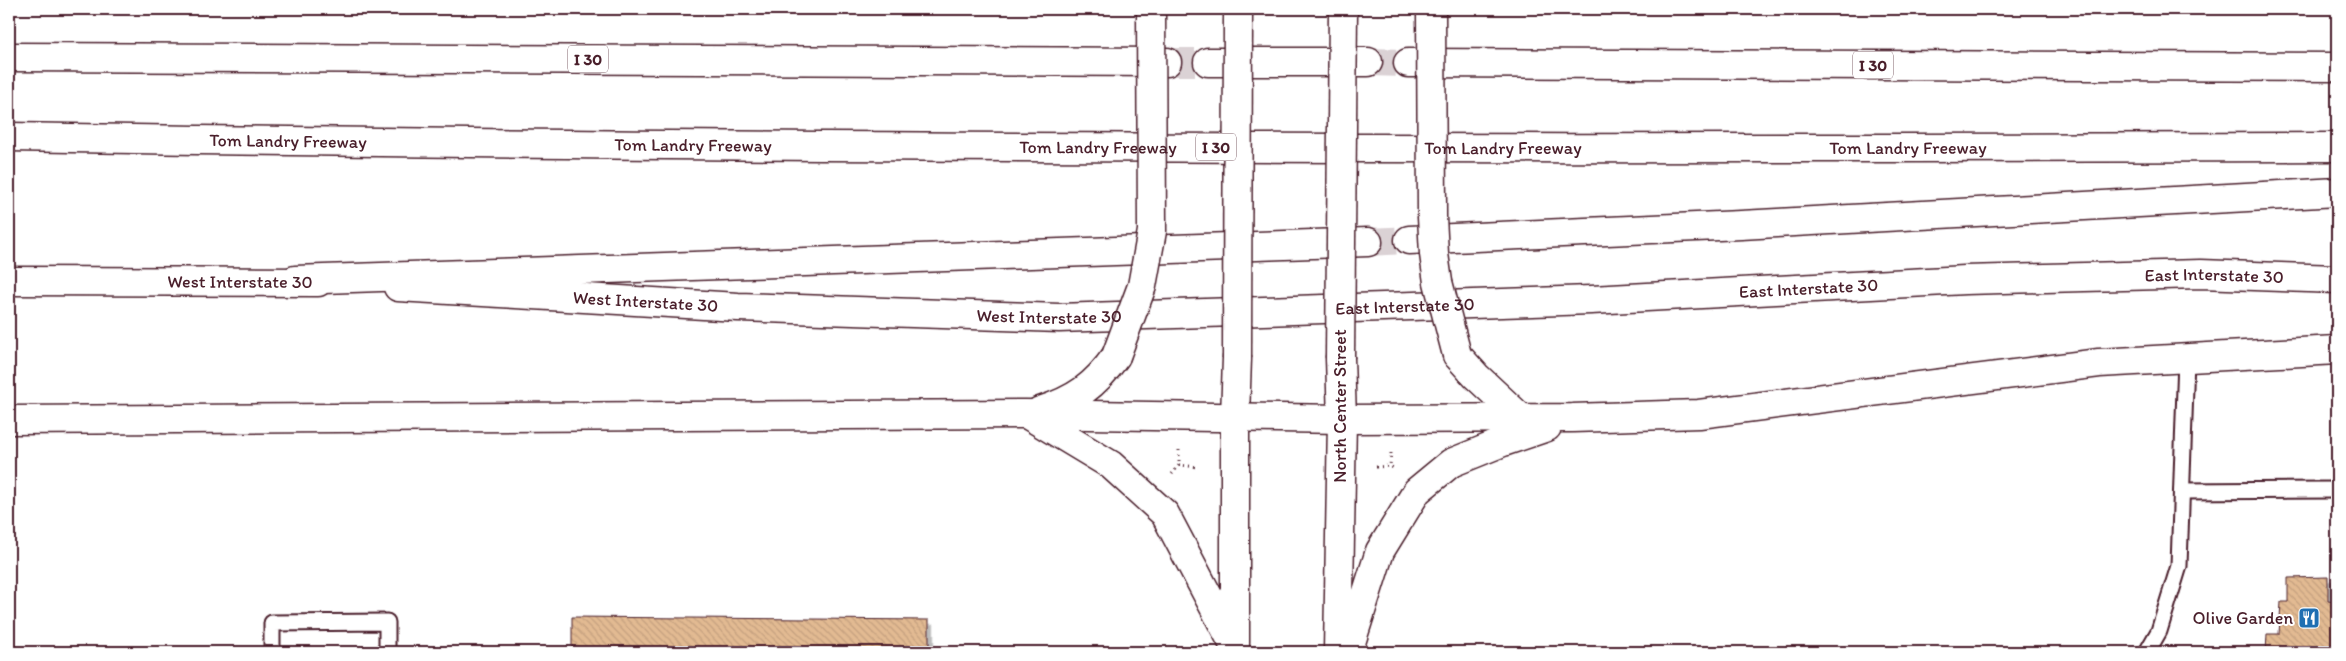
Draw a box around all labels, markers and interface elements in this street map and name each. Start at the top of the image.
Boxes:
road number: I 30 [568,46,608,72]
road number: I 30 [1853,52,1893,78]
street label: Tom Landry Freeway [209,129,367,153]
street label: Tom Landry Freeway [614,134,772,157]
road number: I 30 [1196,134,1236,160]
street label: Tom Landry Freeway [1019,136,1177,159]
street label: Tom Landry Freeway [1424,137,1582,159]
street label: Tom Landry Freeway [1829,137,1987,159]
street label: East Interstate 30 [2144,263,2284,288]
street label: West Interstate 30 [167,271,313,293]
street label: East Interstate 30 [1738,274,1879,303]
street label: West Interstate 30 [572,286,719,317]
street label: East Interstate 30 [1335,293,1475,320]
street label: West Interstate 30 [976,304,1122,329]
street label: North Center Street [1329,329,1351,483]
restaurant icon: Olive Garden [2297,606,2321,630]
place label: Olive Garden [2192,607,2293,629]

